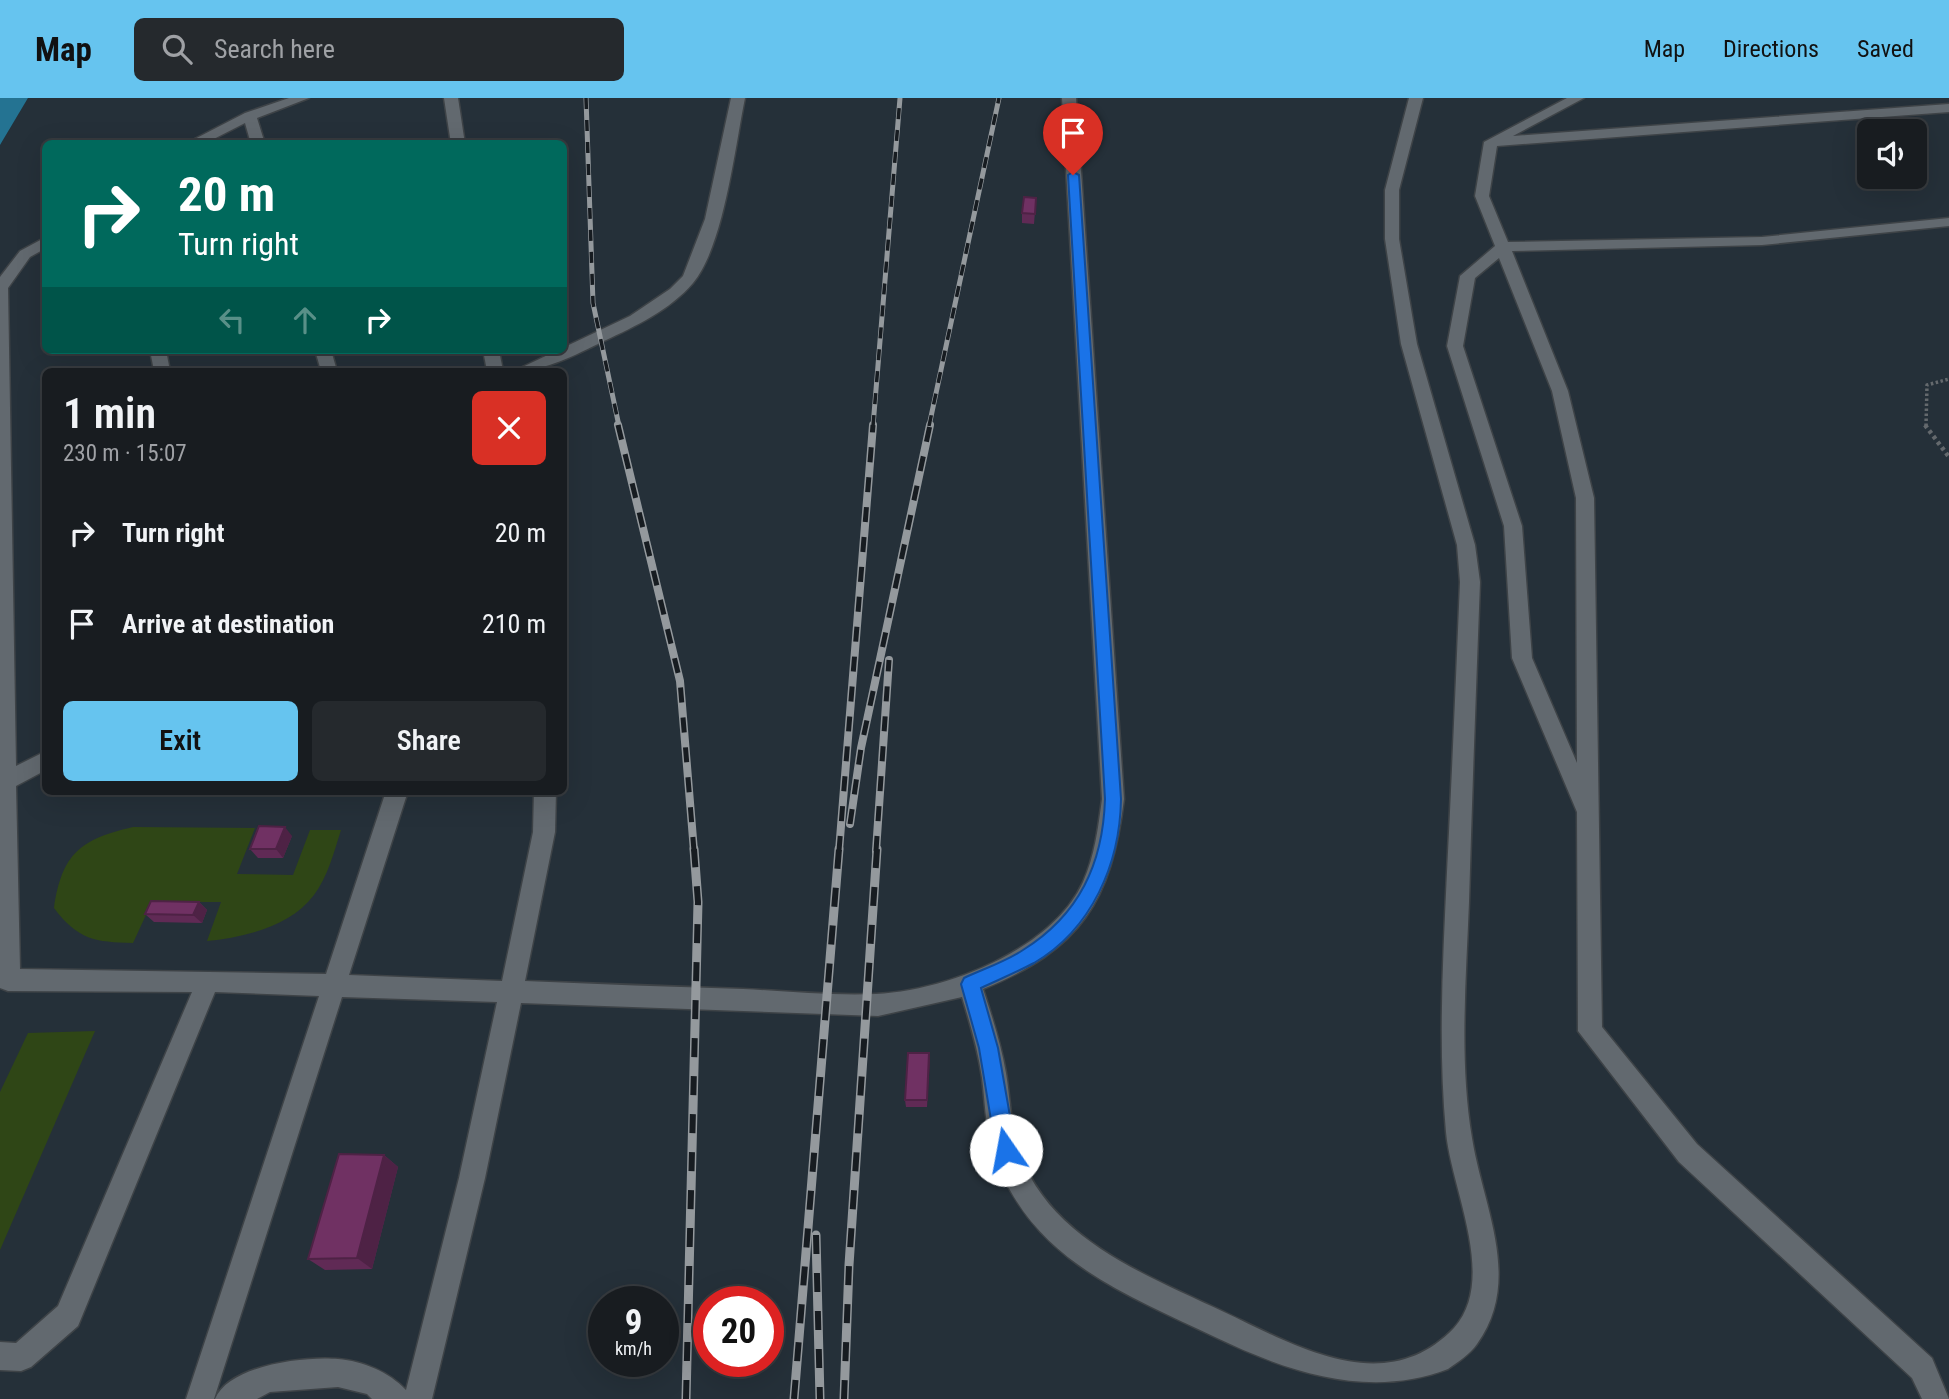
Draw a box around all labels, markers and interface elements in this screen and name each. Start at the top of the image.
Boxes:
search box [134,18,624,81]
text: Map [35,30,92,69]
icon: search [158,30,196,68]
text: Search here [214,34,335,64]
text: Map [1644,35,1685,63]
text: Directions [1723,35,1819,63]
text: Saved [1857,35,1914,63]
pin [1043,103,1103,175]
icon: arrive [1054,114,1092,152]
map controls [1857,119,1927,189]
button: sound [1857,119,1927,189]
text: 20 m [178,166,275,223]
icon: right [63,168,154,259]
text: Turn right [178,225,299,263]
icon: left [213,301,251,339]
icon: ahead [286,301,324,339]
icon: right [359,301,397,339]
text: 1 min [63,389,156,438]
button: close [472,391,546,465]
text: 230 m · 15:07 [63,440,187,467]
icon: right [63,514,101,552]
text: Turn right [122,518,224,548]
text: 20 m [495,518,546,548]
icon: arrive [63,605,101,643]
text: Arrive at destination [122,609,334,639]
text: 210 m [482,609,546,639]
button: Exit [63,701,298,781]
button: Share [312,701,546,781]
position arrow [969,1113,1043,1187]
speed limit sign: 20 [693,1286,784,1377]
text: 9 [625,1302,642,1343]
text: km/h [615,1338,652,1359]

